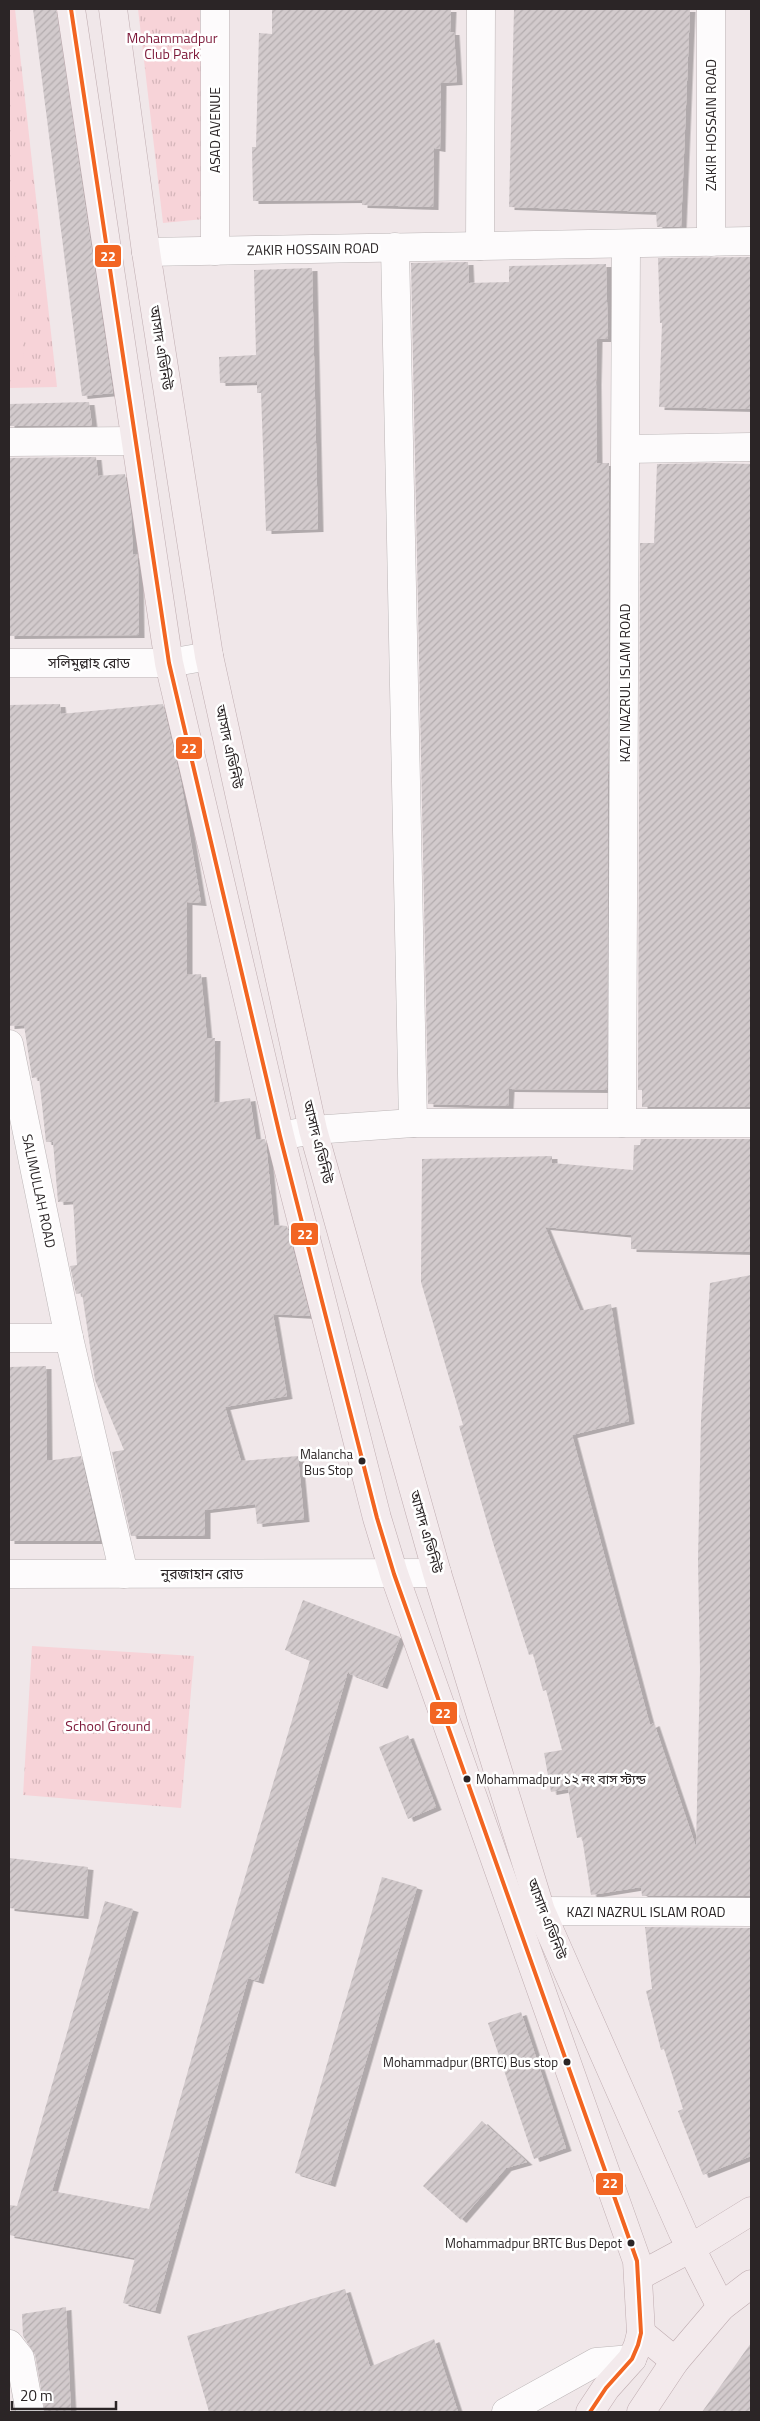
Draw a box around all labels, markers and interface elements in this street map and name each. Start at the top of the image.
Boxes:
park label: Mohammadpur Club Park [126,27,218,64]
street label: ZAKIR HOSSAIN ROAD [700,59,721,191]
street label: ASAD AVENUE [204,87,225,173]
street label: ZAKIR HOSSAIN ROAD [247,237,379,260]
line badge: 22 [94,244,122,268]
text: 22 [100,245,116,266]
street label: আসাদ এভিনিউ [144,303,179,393]
street label: KAZI NAZRUL ISLAM ROAD [614,603,635,763]
street label: সলিমুল্লাহ রোড [47,652,131,673]
street label: আসাদ এভিনিউ [210,702,249,792]
line badge: 22 [175,736,203,760]
text: 22 [181,737,197,758]
street label: আসাদ এভিনিউ [298,1097,339,1187]
street label: SALIMULLAH ROAD [17,1132,62,1250]
line badge: 22 [290,1222,319,1246]
text: 22 [297,1223,313,1244]
place label: Malancha Bus Stop [300,1444,353,1480]
marker: Malancha Bus Stop [357,1456,367,1466]
street label: আসাদ এভিনিউ [404,1487,449,1577]
street label: নুরজাহান রোড [160,1563,244,1584]
line badge: 22 [429,1701,458,1725]
text: 22 [435,1702,451,1723]
park label: School Ground [65,1715,151,1736]
place label: Mohammadpur ১২ নং বাস স্ট্যন্ড [476,1769,647,1789]
marker: Mohammadpur ১২ নং বাস স্ট্যন্ড [462,1774,472,1784]
street label: আসাদ এভিনিউ [522,1874,573,1963]
street label: KAZI NAZRUL ISLAM ROAD [566,1901,726,1922]
place label: Mohammadpur (BRTC) Bus stop [383,2052,558,2072]
marker: Mohammadpur (BRTC) Bus stop [562,2057,572,2067]
line badge: 22 [595,2172,624,2196]
text: 22 [602,2172,618,2193]
place label: Mohammadpur BRTC Bus Depot [445,2233,622,2253]
marker: Mohammadpur BRTC Bus Depot [626,2238,636,2248]
scale bar [12,2378,116,2410]
text: 20 m [20,2384,53,2407]

